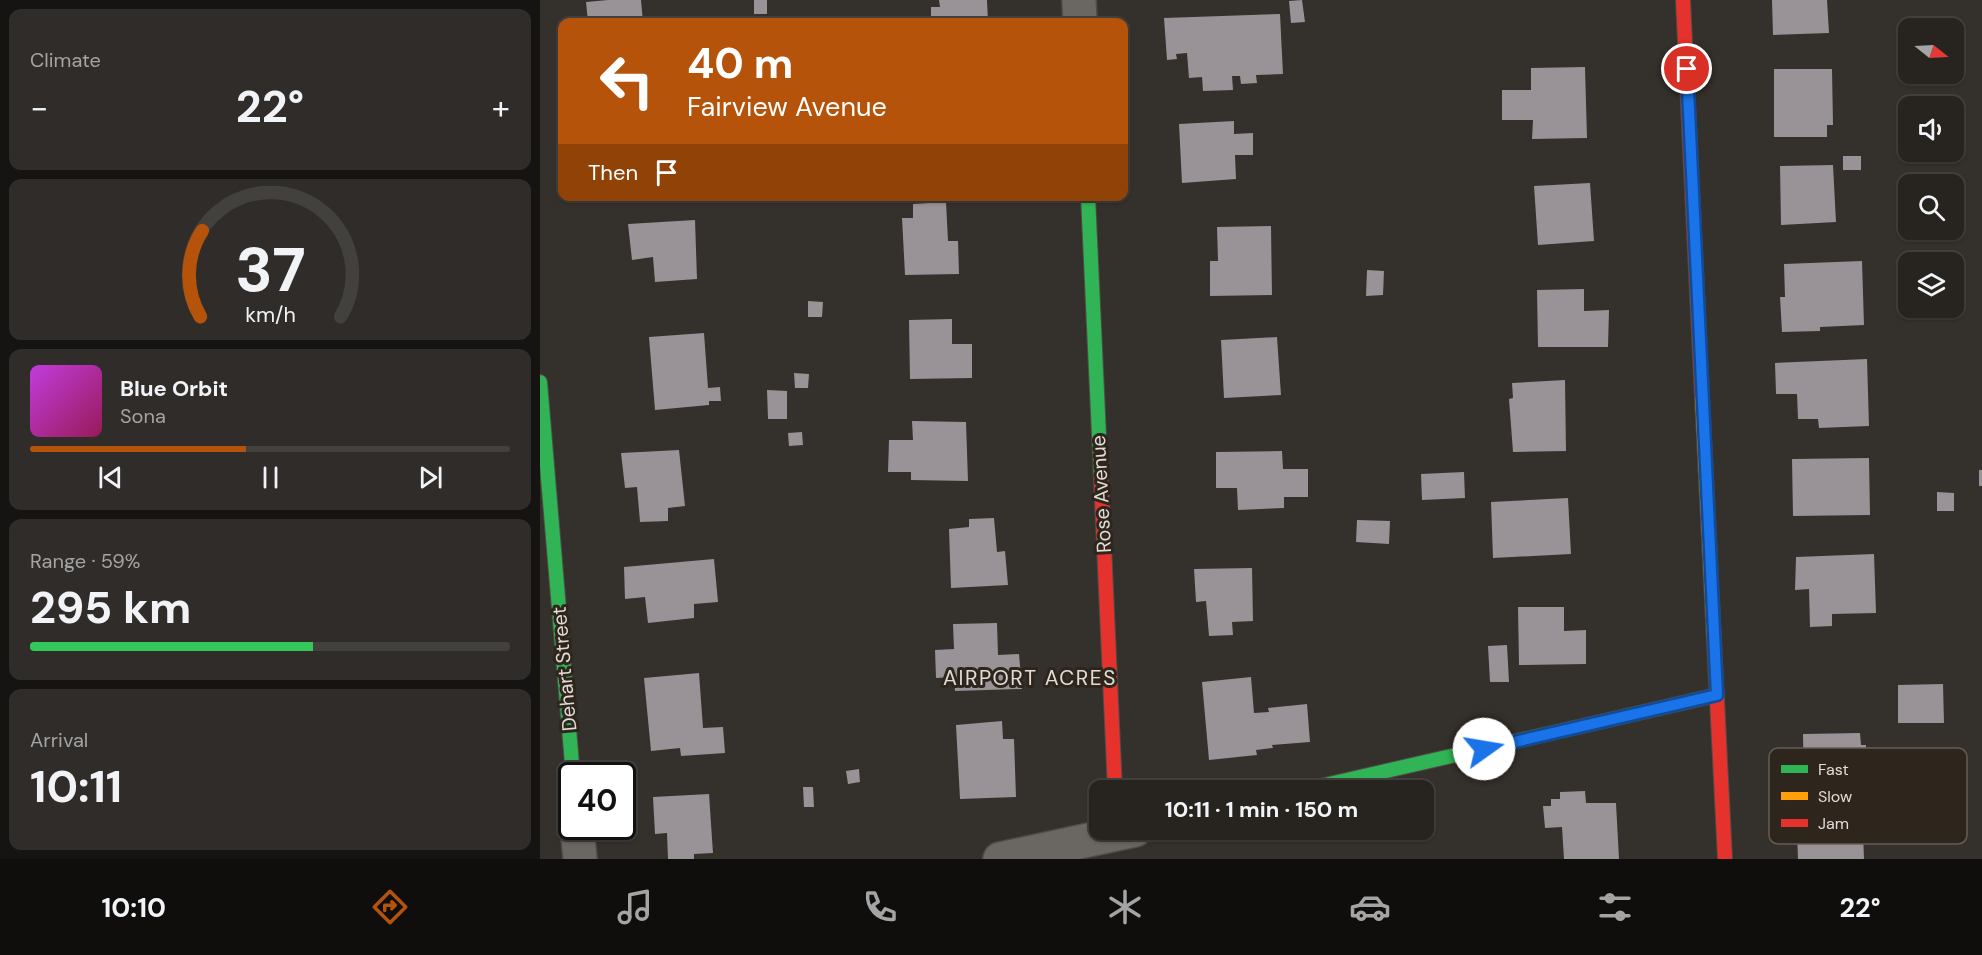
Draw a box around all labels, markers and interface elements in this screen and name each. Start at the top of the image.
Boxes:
north arrow [1898,18,1964,84]
map controls [1898,18,1964,318]
text: 40 m [687,36,793,91]
icon: left [588,42,666,120]
pin [1661,43,1712,94]
text: Climate [30,47,101,73]
icon: arrive [1670,52,1703,85]
text: 22° [236,77,304,136]
text: − [30,86,48,129]
text: + [492,86,510,129]
text: Fairview Avenue [687,89,887,124]
button: sound [1898,96,1964,162]
icon: arrive [650,156,683,189]
text: Then [588,158,638,187]
button: search [1898,174,1964,240]
text: 37 [235,229,305,310]
button: layers [1898,252,1964,318]
text: km/h [245,301,295,329]
text: Blue Orbit [120,374,228,403]
text: Sona [120,403,166,429]
street label: Rose Avenue [1085,434,1117,554]
icon: previous [94,461,127,494]
icon: pause [254,461,287,494]
icon: next [414,461,447,494]
text: Range · 59% [30,548,141,574]
text: 295 km [30,578,191,637]
street label: Dehart Street [546,606,582,732]
district label: AIRPORT ACRES [943,664,1117,692]
position arrow [1452,717,1516,781]
text: Arrival [30,727,88,753]
legend [1769,748,1967,844]
text: 10:11 [30,757,122,816]
text: Fast [1818,759,1849,780]
speed limit sign: 40 [558,762,636,840]
text: Slow [1818,786,1852,807]
text: 10:11 · 1 min · 150 m [1165,795,1358,824]
text: Jam [1818,813,1849,834]
icon: directions [369,886,411,928]
icon: music [614,886,656,928]
icon: phone [859,886,901,928]
icon: climate [1104,886,1146,928]
icon: car [1349,886,1391,928]
icon: filters [1594,886,1636,928]
text: 10:10 [102,890,166,925]
text: 22° [1840,890,1880,925]

